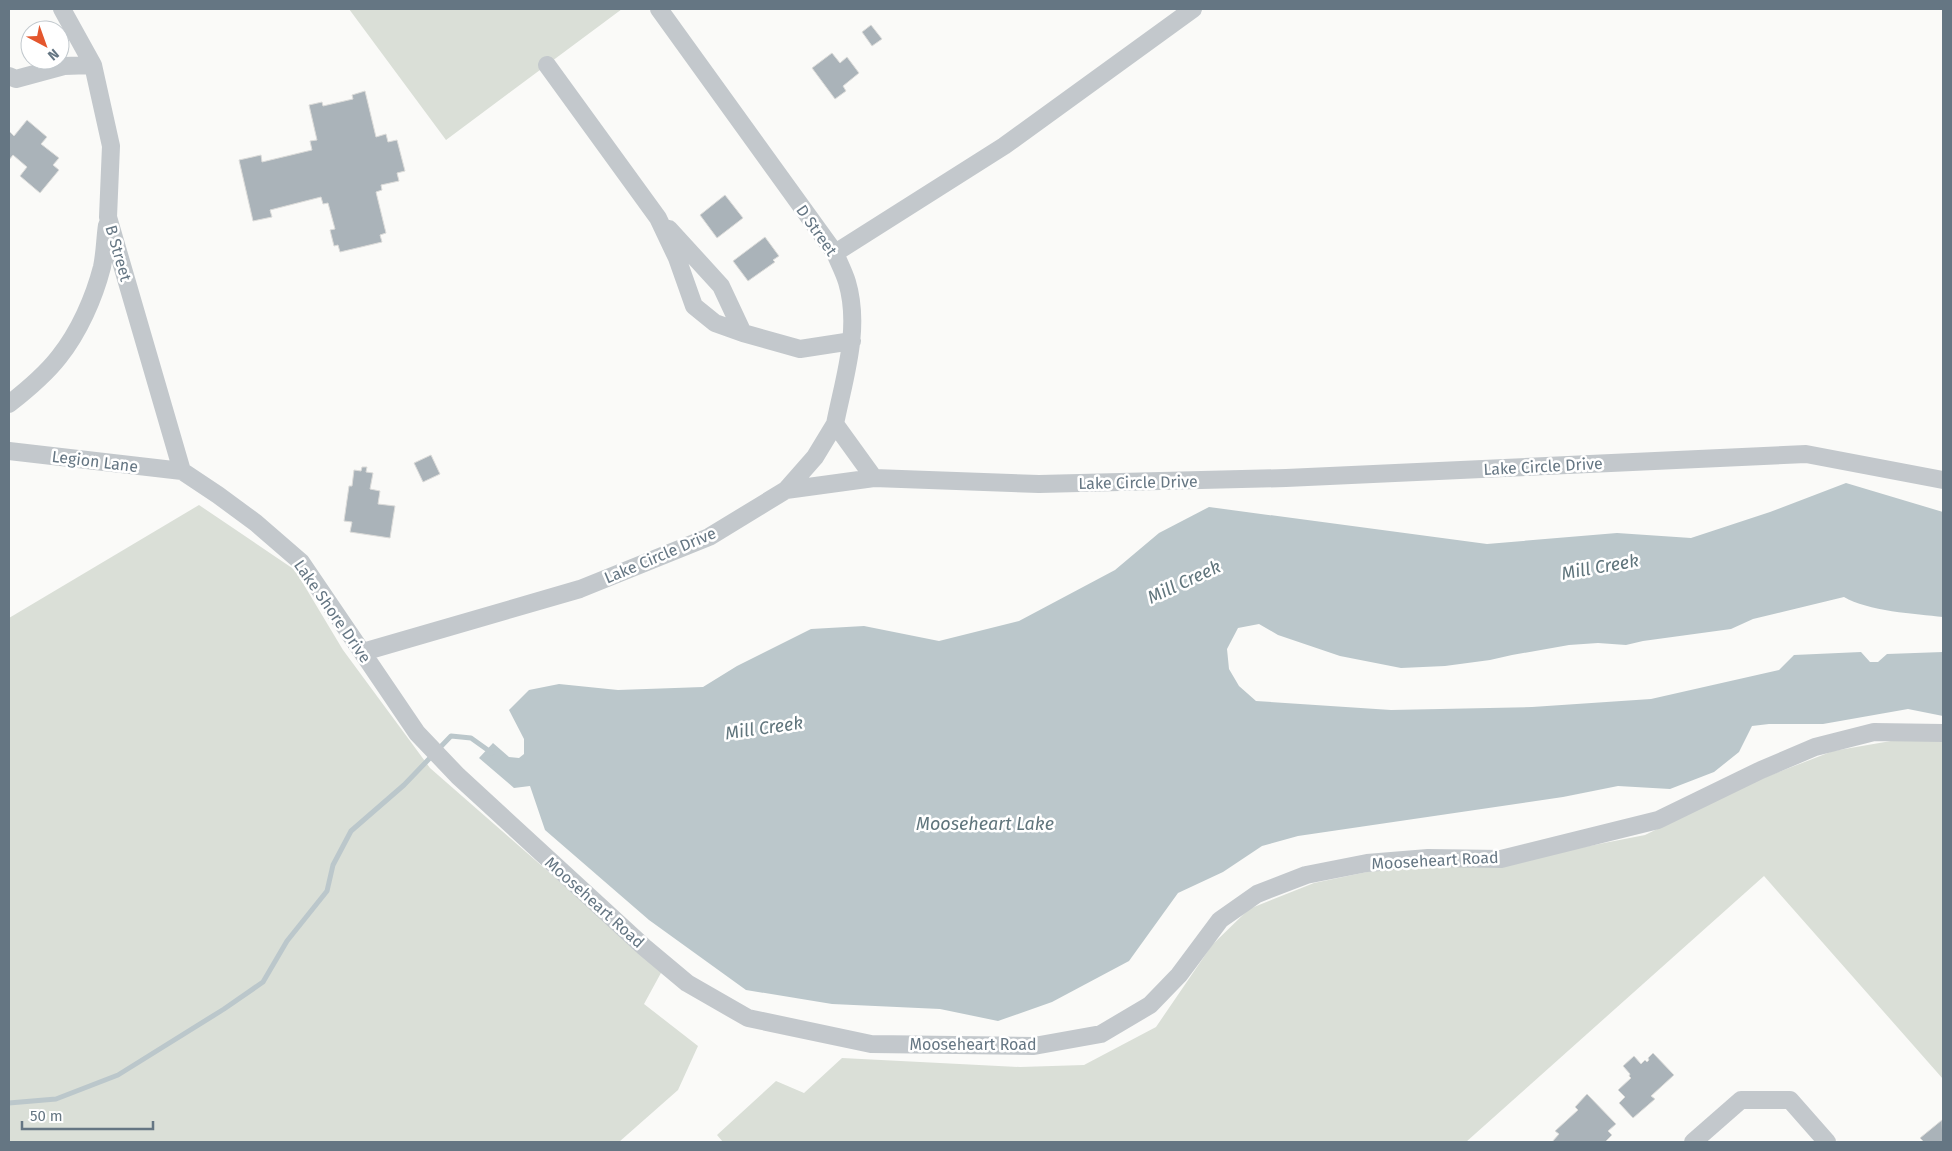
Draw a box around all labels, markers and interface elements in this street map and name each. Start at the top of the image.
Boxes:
north arrow [20,20,70,70]
text: N [44,45,62,64]
street label: D Street [792,201,841,260]
street label: B Street [101,223,136,284]
street label: Legion Lane [51,447,139,476]
street label: Lake Circle Drive [1483,454,1603,479]
street label: Lake Circle Drive [1078,472,1198,493]
street label: Lake Circle Drive [602,523,719,588]
water label: Mill Creek [1560,549,1641,585]
water label: Mill Creek [1144,555,1224,609]
street label: Lake Shore Drive [290,556,375,666]
water label: Mill Creek [724,712,804,744]
water label: Mooseheart Lake [916,813,1054,835]
street label: Mooseheart Road [1371,848,1499,873]
street label: Mooseheart Road [541,853,648,952]
street label: Mooseheart Road [909,1035,1037,1054]
scale bar [22,1098,154,1130]
text: 50 m [30,1107,63,1125]

